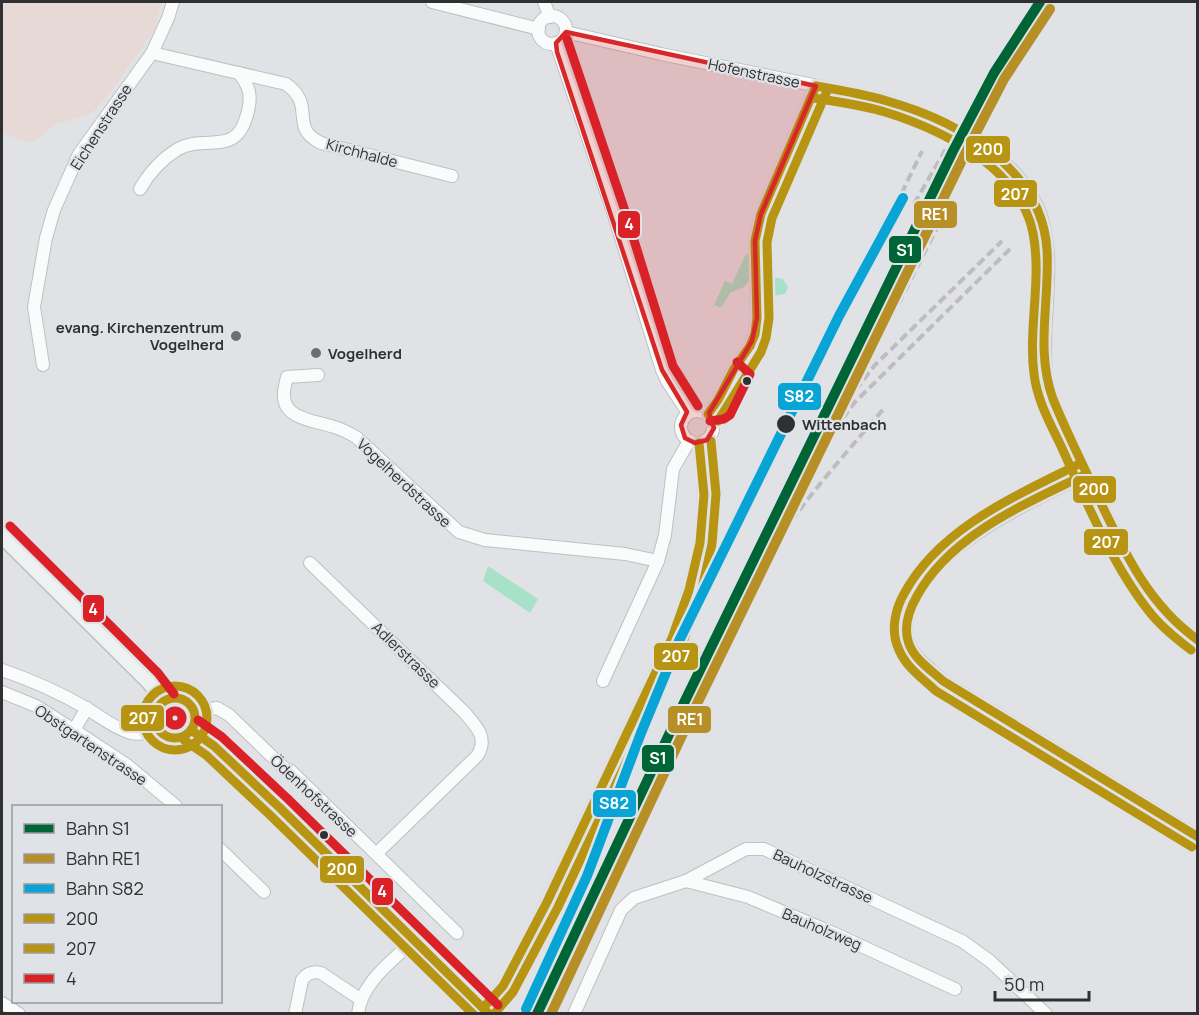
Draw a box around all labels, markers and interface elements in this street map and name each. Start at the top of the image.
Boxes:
street label: Hofenstrasse [706,53,802,93]
street label: Eichenstrasse [65,80,137,174]
street label: Kirchhalde [324,133,400,173]
line badge: 200 [965,135,1011,164]
text: 200 [973,138,1003,160]
line badge: 207 [993,179,1038,208]
text: 207 [1001,183,1029,205]
line badge: RE1 [913,200,958,229]
text: RE1 [922,203,948,225]
line badge: 4 [617,210,641,239]
text: 4 [624,213,634,235]
line badge: S1 [888,235,922,264]
text: S1 [896,239,914,261]
place label: evang. Kirchenzentrum Vogelherd [56,317,224,355]
marker: evang. Kirchenzentrum Vogelherd [229,329,243,343]
place label: Vogelherd [328,343,402,364]
marker: Vogelherd [309,346,323,360]
unlabelled marker [741,375,753,387]
line badge: S82 [777,382,822,411]
text: S82 [784,385,814,407]
marker: Wittenbach [775,413,797,435]
place label: Wittenbach [802,414,887,435]
street label: Vogelherdstrasse [352,434,456,532]
line badge: 200 [1072,475,1117,504]
text: 200 [1079,478,1109,500]
line badge: 207 [1083,528,1129,556]
text: 207 [1092,531,1120,553]
line badge: 4 [82,594,105,623]
text: 4 [88,598,98,620]
street label: Adlerstrasse [367,617,445,693]
line badge: 207 [653,642,699,671]
text: 207 [662,645,690,667]
street label: Obstgartenstrasse [31,700,151,791]
line badge: 207 [120,704,165,732]
line badge: RE1 [667,705,712,734]
text: 207 [129,707,157,729]
text: RE1 [677,708,703,730]
line badge: S1 [641,744,675,773]
text: S1 [649,747,667,769]
street label: Ödenhofstrasse [266,750,362,842]
line badge: S82 [592,789,637,818]
text: S82 [599,792,629,814]
legend [12,805,222,1003]
text: Bahn S1 [66,816,130,840]
unlabelled marker [318,829,330,841]
street label: Bauholzstrasse [770,844,876,908]
text: Bahn RE1 [66,846,141,870]
line badge: 200 [319,855,365,884]
text: 200 [327,858,357,880]
text: Bahn S82 [66,876,144,900]
line badge: 4 [371,877,394,906]
text: 4 [377,880,387,902]
street label: Bauholzweg [779,903,865,955]
text: 200 [66,906,98,930]
text: 207 [66,936,96,960]
scale bar [995,964,1090,1002]
text: 4 [66,966,77,990]
text: 50 m [1004,972,1044,996]

